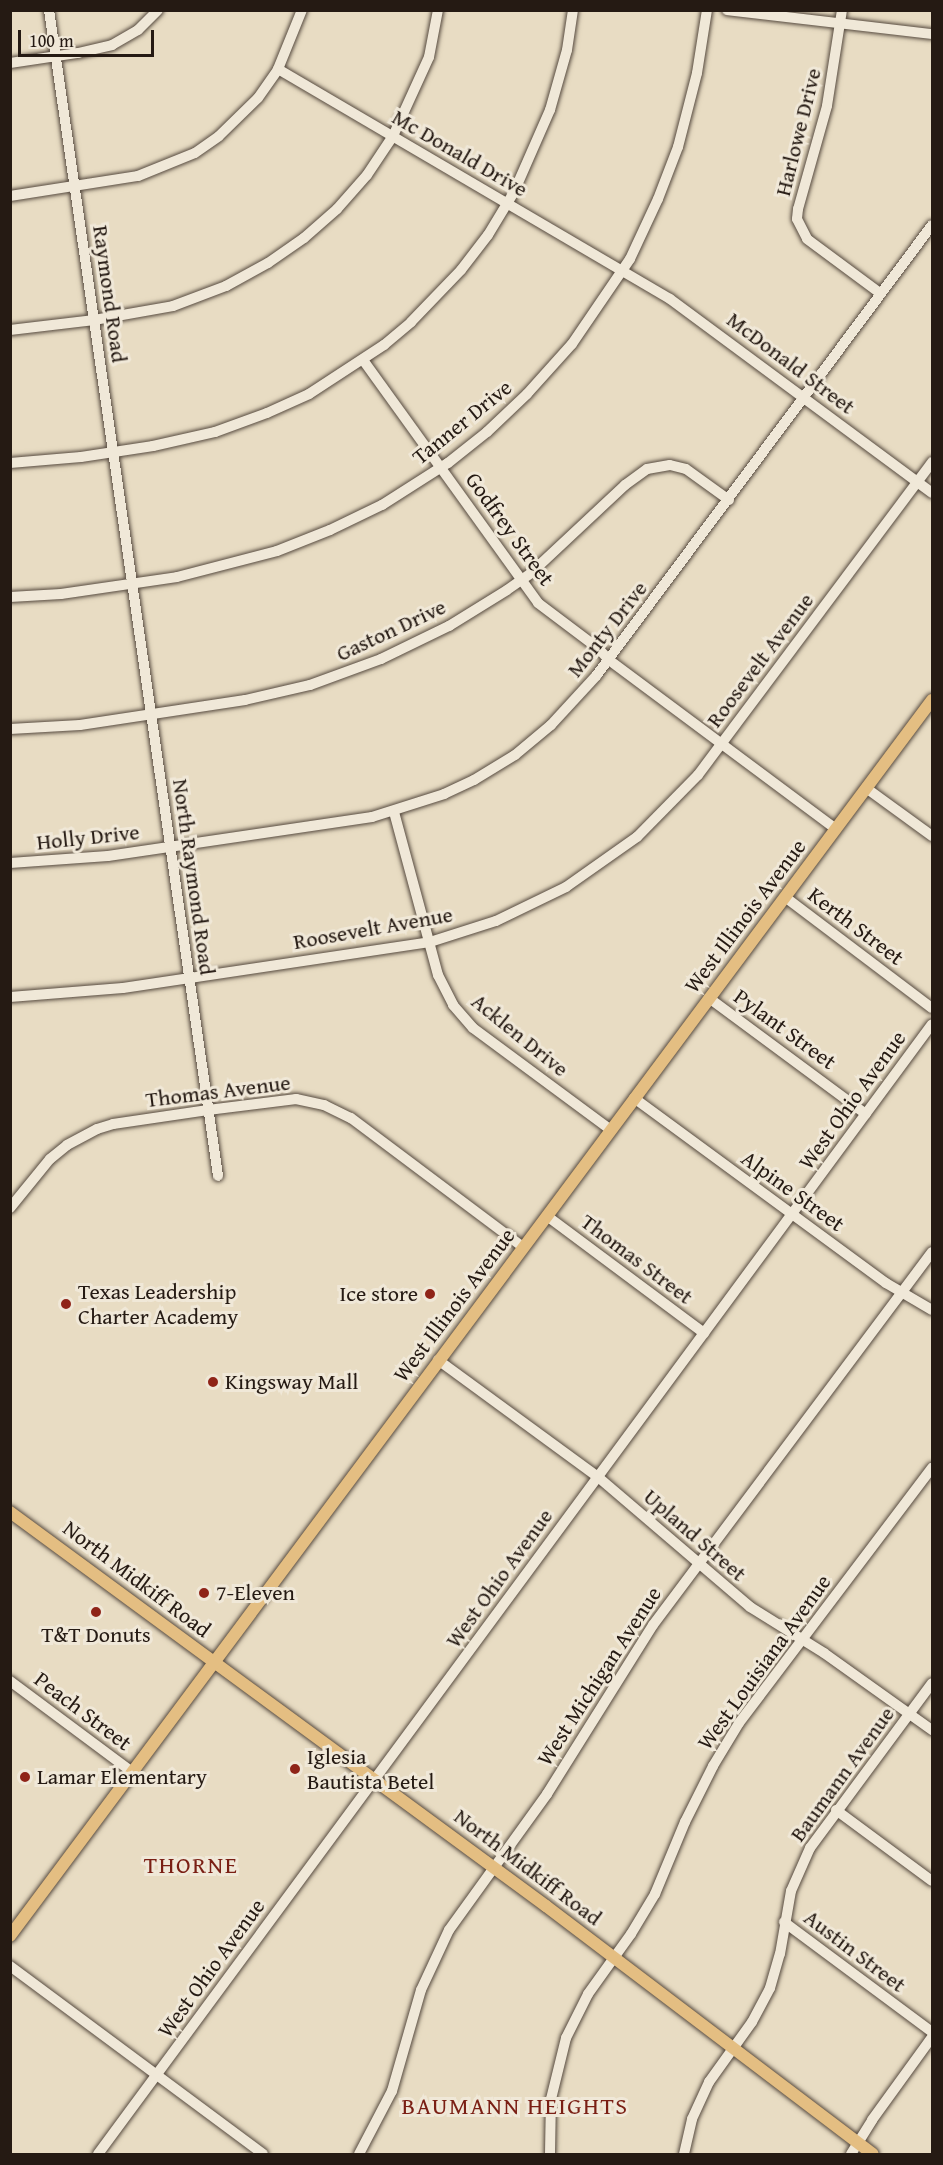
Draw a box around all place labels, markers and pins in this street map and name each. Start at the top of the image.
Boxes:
place label: Texas Leadership Charter Academy [78,1278,238,1330]
place label: Ice store [340,1281,418,1307]
marker: Ice store [423,1287,437,1301]
marker: Texas Leadership Charter Academy [59,1297,73,1311]
place label: Kingsway Mall [225,1369,359,1395]
marker: Kingsway Mall [206,1375,220,1389]
place label: 7-Eleven [216,1580,295,1606]
marker: 7-Eleven [197,1586,211,1600]
marker: T&T Donuts [89,1605,103,1619]
place label: T&T Donuts [41,1622,151,1648]
place label: Iglesia Bautista Betel [307,1743,435,1795]
marker: Iglesia Bautista Betel [288,1762,302,1776]
place label: Lamar Elementary [37,1764,207,1790]
marker: Lamar Elementary [18,1770,32,1784]

